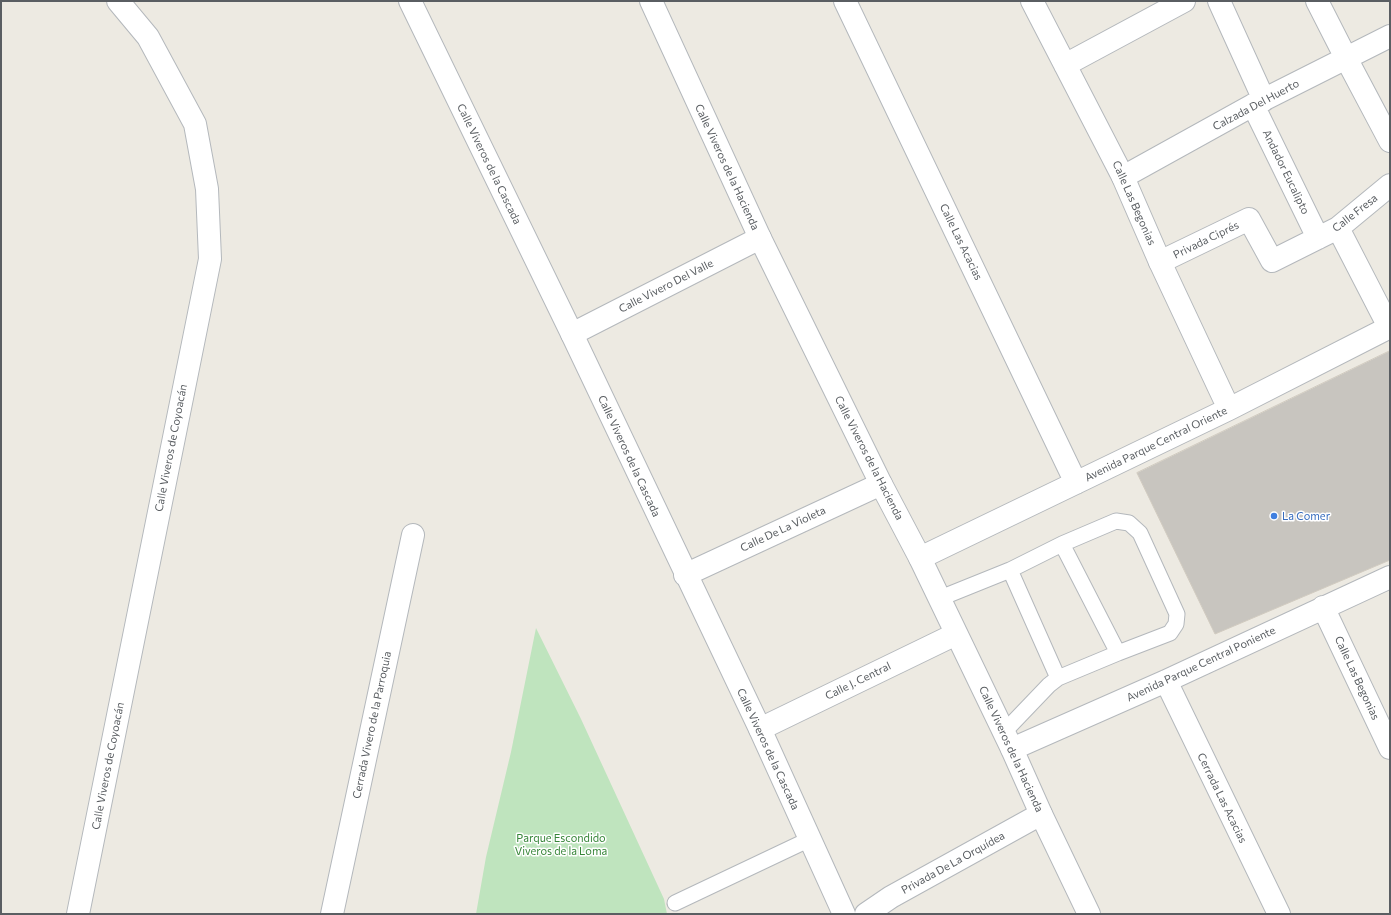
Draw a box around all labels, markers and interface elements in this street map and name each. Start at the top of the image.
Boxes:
street label: Calzada Del Huerto [1211,77,1301,133]
street label: Calle Viveros de la Cascada [454,101,524,227]
street label: Calle Viveros de la Hacienda [692,102,762,232]
street label: Andador Eucalipto [1260,128,1312,216]
street label: Calle Las Begonias [1109,159,1159,247]
street label: Calle Fresa [1330,191,1380,235]
street label: Calle Las Acacias [937,202,985,282]
street label: Privada Ciprés [1171,218,1241,262]
street label: Calle Vivero Del Valle [617,256,715,316]
street label: Calle Viveros de Coyoacán [152,383,190,513]
street label: Calle Viveros de la Cascada [595,393,663,519]
street label: Calle Viveros de la Hacienda [832,394,906,522]
street label: Avenida Parque Central Oriente [1083,404,1229,484]
street label: Calle De La Violeta [738,503,828,555]
place label: La Comer [1282,509,1330,523]
marker: La Comer [1269,511,1279,521]
street label: Avenida Parque Central Poniente [1124,624,1278,704]
street label: Calle Las Begonias [1332,634,1382,722]
street label: Cerrada Vivero de la Parroquia [350,650,394,800]
street label: Calle J. Central [823,659,893,703]
street label: Calle Viveros de la Hacienda [976,684,1046,814]
street label: Calle Viveros de la Cascada [734,686,802,812]
street label: Calle Viveros de Coyoacán [89,701,127,831]
street label: Cerrada Las Acacias [1194,751,1250,845]
street label: Privada De La Orquídea [899,829,1007,897]
park label: Parque Escondido Viveros de la Loma [515,831,607,857]

